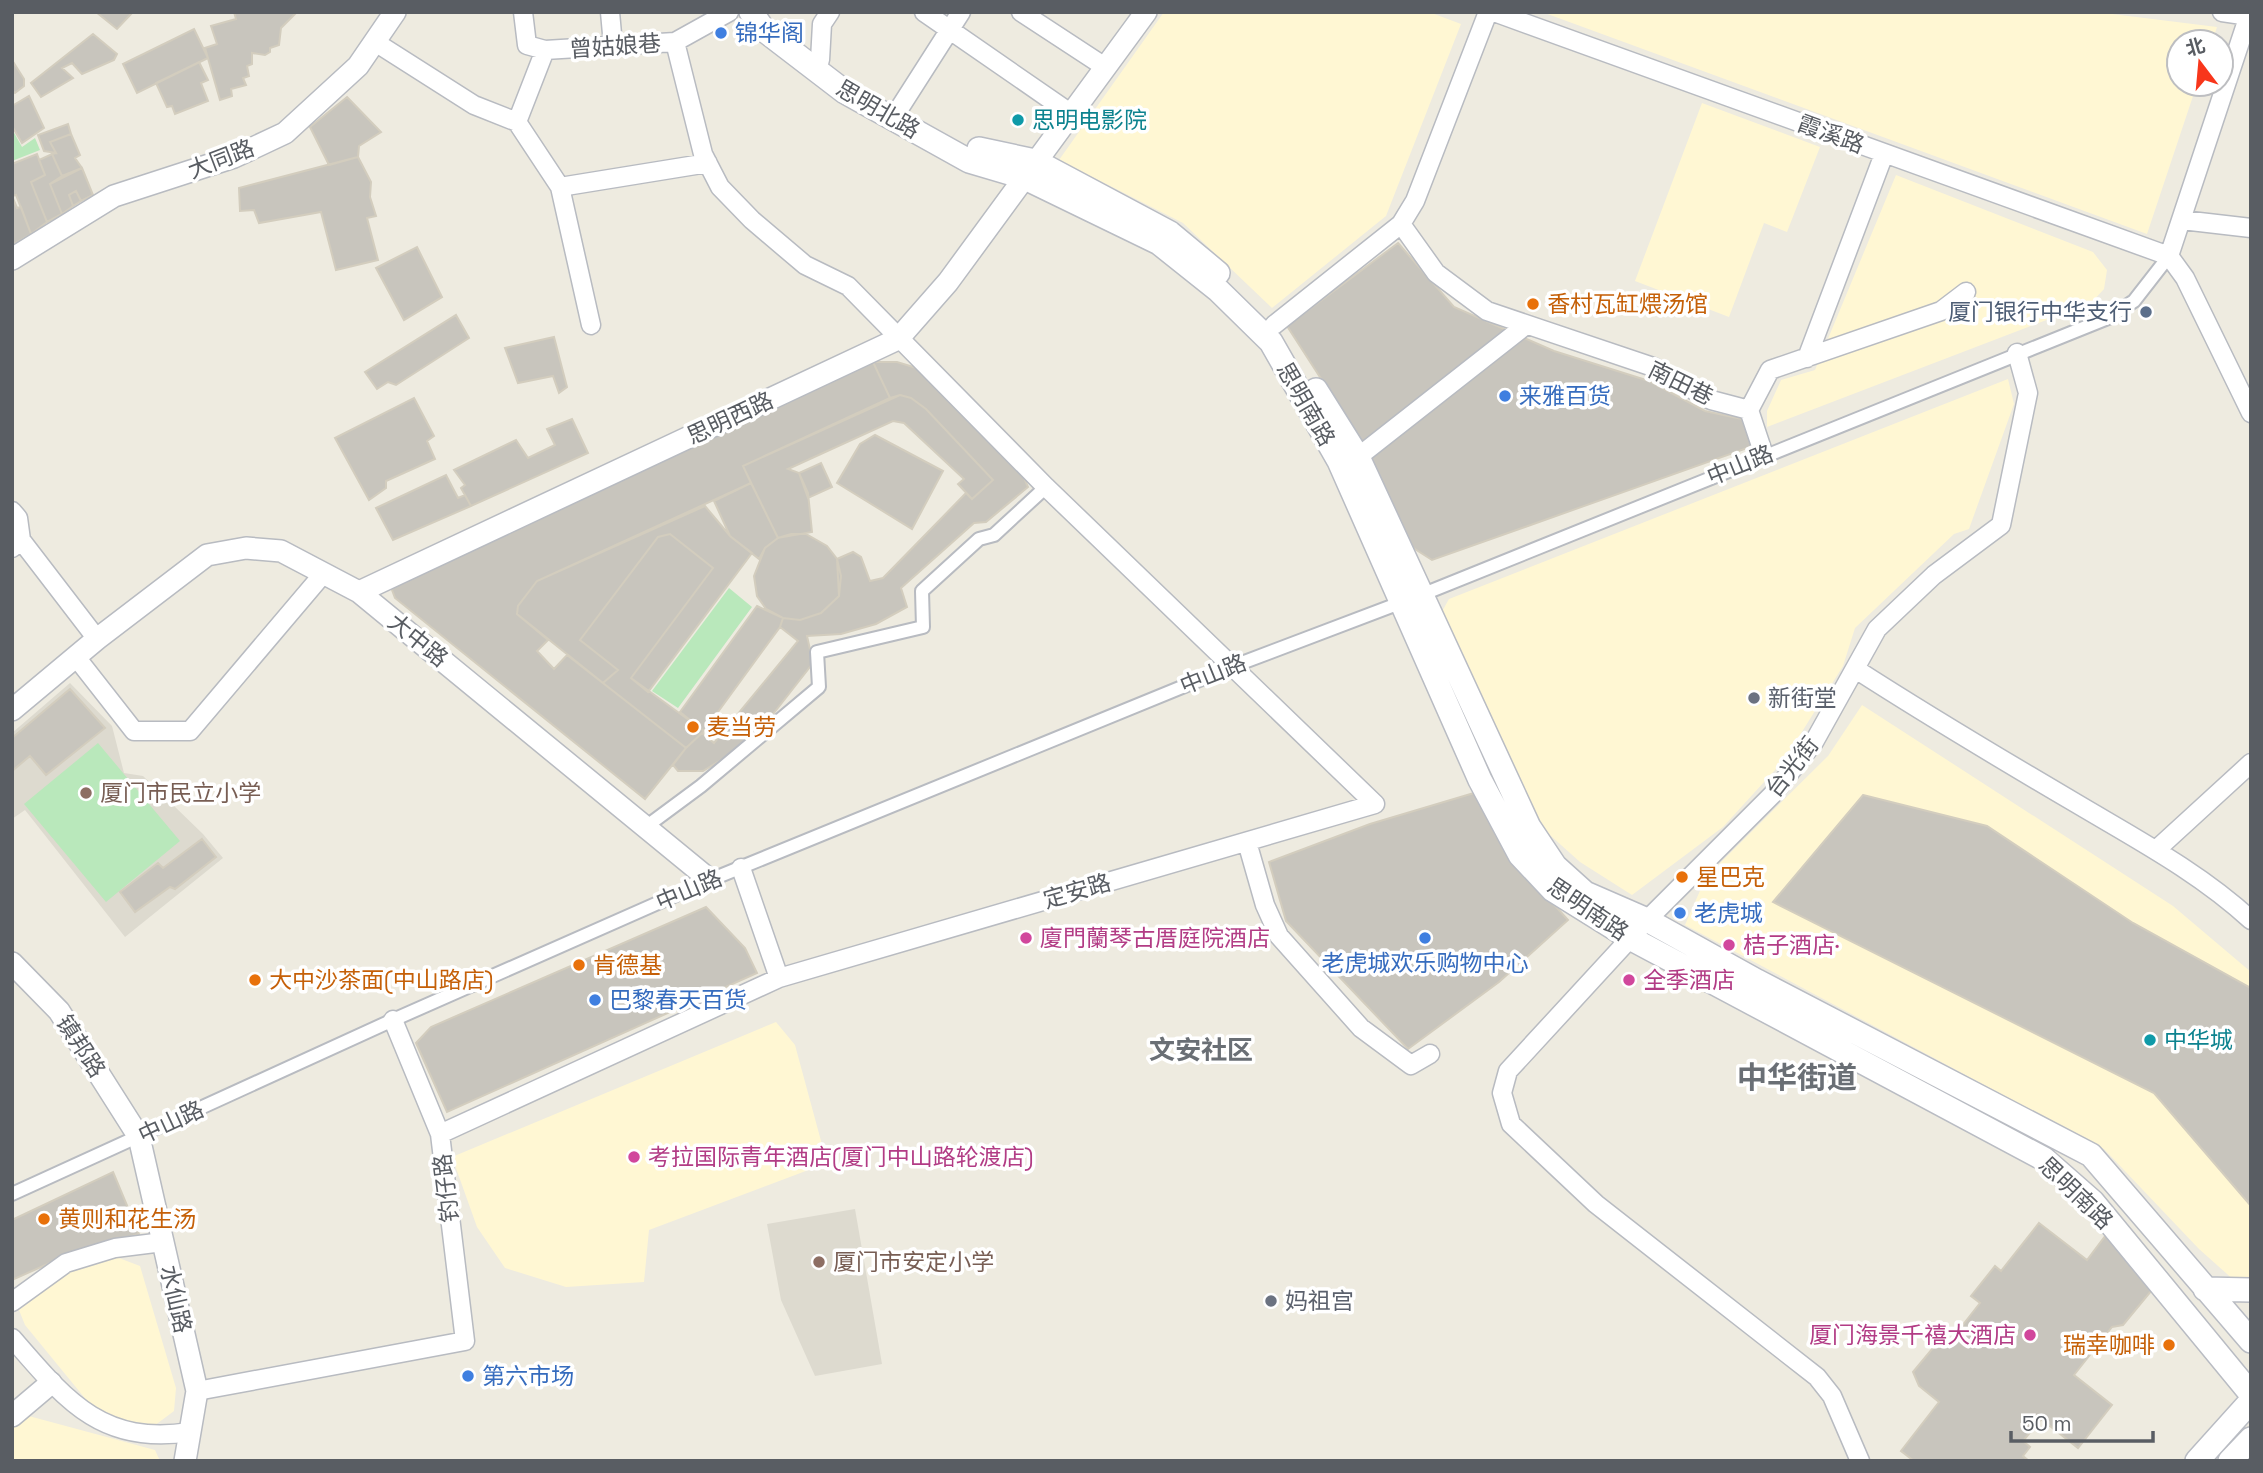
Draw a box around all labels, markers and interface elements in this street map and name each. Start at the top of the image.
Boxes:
place label: 锦华阁 [735,18,804,48]
marker: 锦华阁 [713,25,729,41]
street label: 曾姑娘巷 [568,28,662,64]
north arrow [2165,28,2235,98]
text: 北 [2183,33,2208,62]
street label: 思明北路 [831,73,925,145]
place label: 思明电影院 [1032,105,1147,135]
street label: 霞溪路 [1793,108,1869,160]
marker: 思明电影院 [1010,112,1026,128]
street label: 大同路 [183,133,259,185]
place label: 香村瓦缸煨汤馆 [1547,289,1708,319]
marker: 香村瓦缸煨汤馆 [1525,296,1541,312]
place label: 厦门银行中华支行 [1948,297,2132,327]
marker: 厦门银行中华支行 [2138,304,2154,320]
street label: 南田巷 [1643,354,1719,412]
street label: 思明南路 [1270,357,1342,451]
place label: 来雅百货 [1519,381,1611,411]
street label: 思明西路 [682,385,778,451]
marker: 来雅百货 [1497,388,1513,404]
street label: 中山路 [1702,438,1778,492]
street label: 大中路 [382,607,454,673]
street label: 中山路 [1175,647,1251,701]
place label: 新街堂 [1768,683,1837,713]
marker: 新街堂 [1746,690,1762,706]
place label: 麦当劳 [707,712,776,742]
marker: 麦当劳 [685,719,701,735]
street label: 台光街 [1759,731,1825,803]
place label: 厦门市民立小学 [100,778,261,808]
marker: 厦门市民立小学 [78,785,94,801]
place label: 星巴克 [1696,862,1765,892]
street label: 中山路 [651,863,727,917]
street label: 定安路 [1040,867,1114,915]
marker: 星巴克 [1674,869,1690,885]
street label: 思明南路 [1541,871,1635,947]
place label: 老虎城 [1694,898,1763,928]
marker: 老虎城 [1672,905,1688,921]
place label: 廈門蘭琴古厝庭院酒店 [1040,923,1270,953]
marker: 廈門蘭琴古厝庭院酒店 [1018,930,1034,946]
marker: 老虎城欢乐购物中心 [1417,930,1433,946]
place label: 桔子酒店· [1743,930,1839,960]
marker: 桔子酒店· [1721,937,1737,953]
place label: 老虎城欢乐购物中心 [1322,948,1529,978]
place label: 肯德基 [593,950,662,980]
marker: 肯德基 [571,957,587,973]
place label: 大中沙茶面(中山路店) [269,965,493,995]
place label: 全季酒店 [1643,965,1735,995]
marker: 大中沙茶面(中山路店) [247,972,263,988]
marker: 全季酒店 [1621,972,1637,988]
place label: 巴黎春天百货 [609,985,747,1015]
marker: 巴黎春天百货 [587,992,603,1008]
street label: 镇邦路 [50,1009,112,1083]
place label: 中华城 [2164,1025,2233,1055]
marker: 中华城 [2142,1032,2158,1048]
district label: 文安社区 [1149,1033,1253,1067]
district label: 中华街道 [1737,1058,1857,1097]
street label: 中山路 [133,1094,209,1150]
place label: 考拉国际青年酒店(厦门中山路轮渡店) [648,1142,1033,1172]
marker: 考拉国际青年酒店(厦门中山路轮渡店) [626,1149,642,1165]
street label: 思明南路 [2032,1150,2120,1236]
street label: 钓仔路 [427,1152,465,1224]
place label: 黄则和花生汤 [58,1204,196,1234]
marker: 黄则和花生汤 [36,1211,52,1227]
place label: 厦门市安定小学 [833,1247,994,1277]
marker: 厦门市安定小学 [811,1254,827,1270]
street label: 水仙路 [154,1262,198,1336]
place label: 妈祖宫 [1285,1286,1354,1316]
marker: 妈祖宫 [1263,1293,1279,1309]
place label: 厦门海景千禧大酒店 [1809,1320,2016,1350]
marker: 厦门海景千禧大酒店 [2022,1327,2038,1343]
place label: 瑞幸咖啡 [2063,1330,2155,1360]
marker: 瑞幸咖啡 [2161,1337,2177,1353]
place label: 第六市场 [482,1361,574,1391]
marker: 第六市场 [460,1368,476,1384]
scale bar [2011,1400,2153,1444]
text: 50 m [2022,1410,2072,1437]

